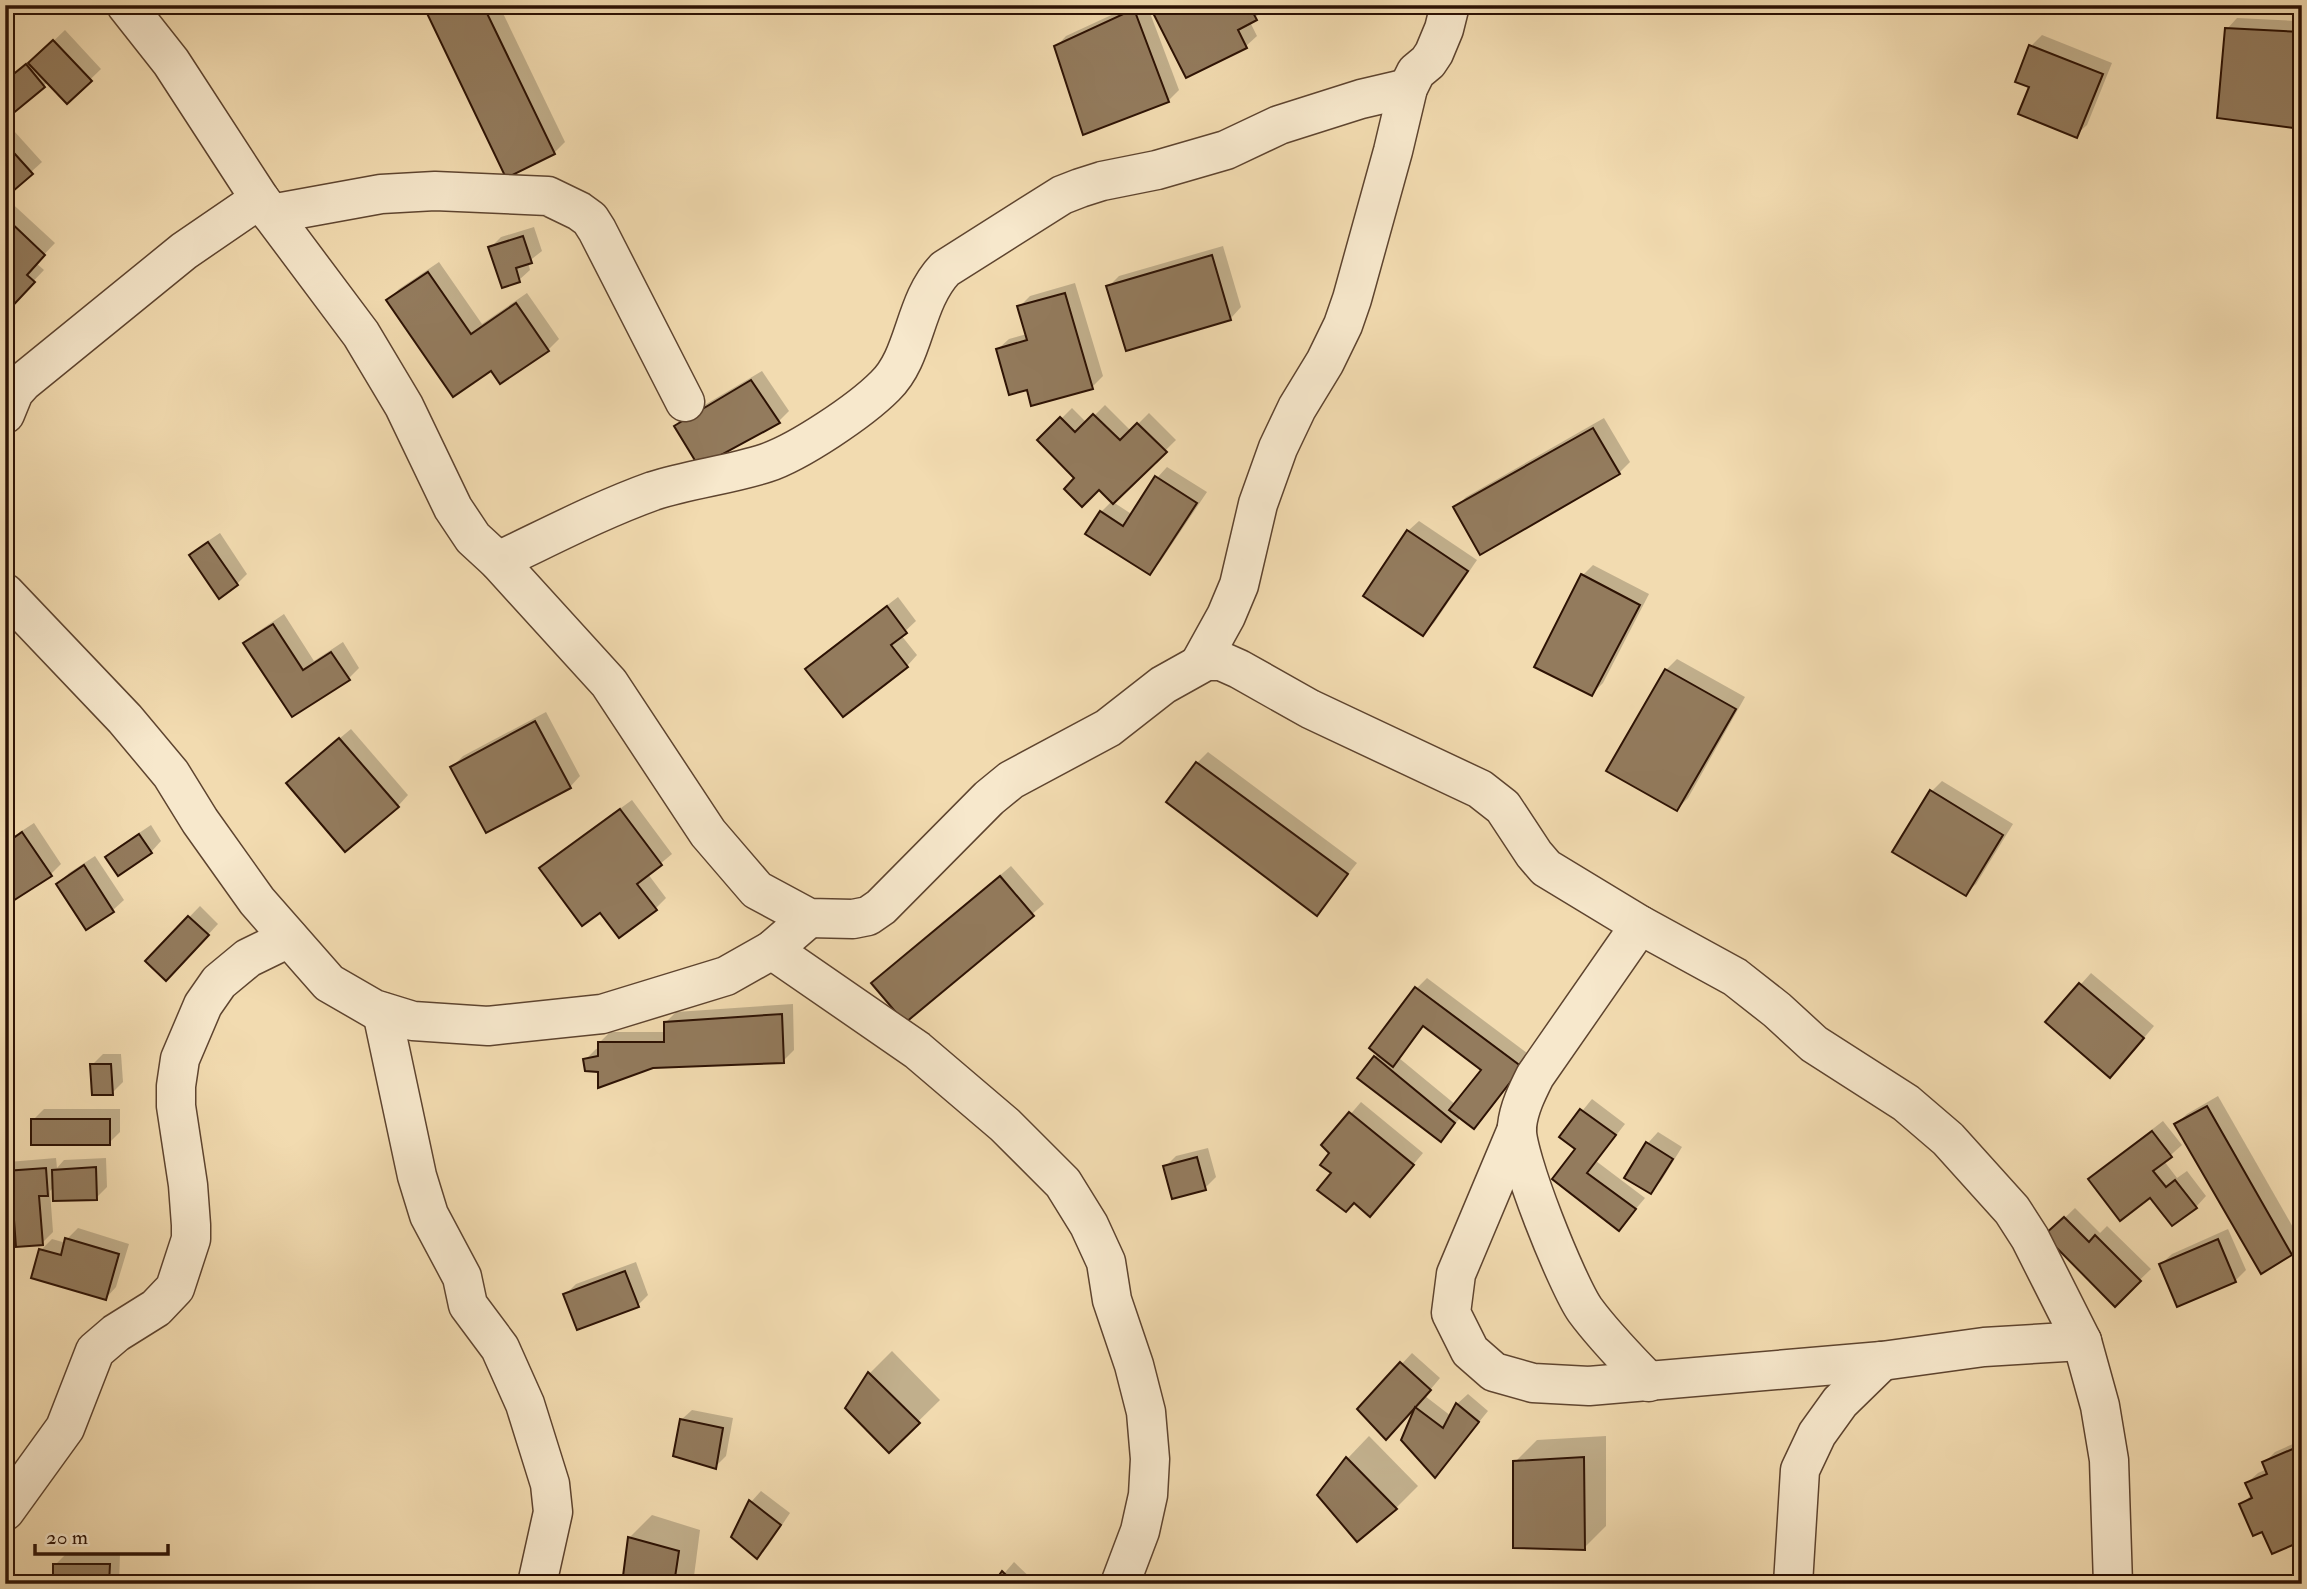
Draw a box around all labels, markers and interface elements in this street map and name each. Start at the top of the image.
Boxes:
scale bar [35,1512,168,1556]
text: 20 m [46,1524,88,1551]

